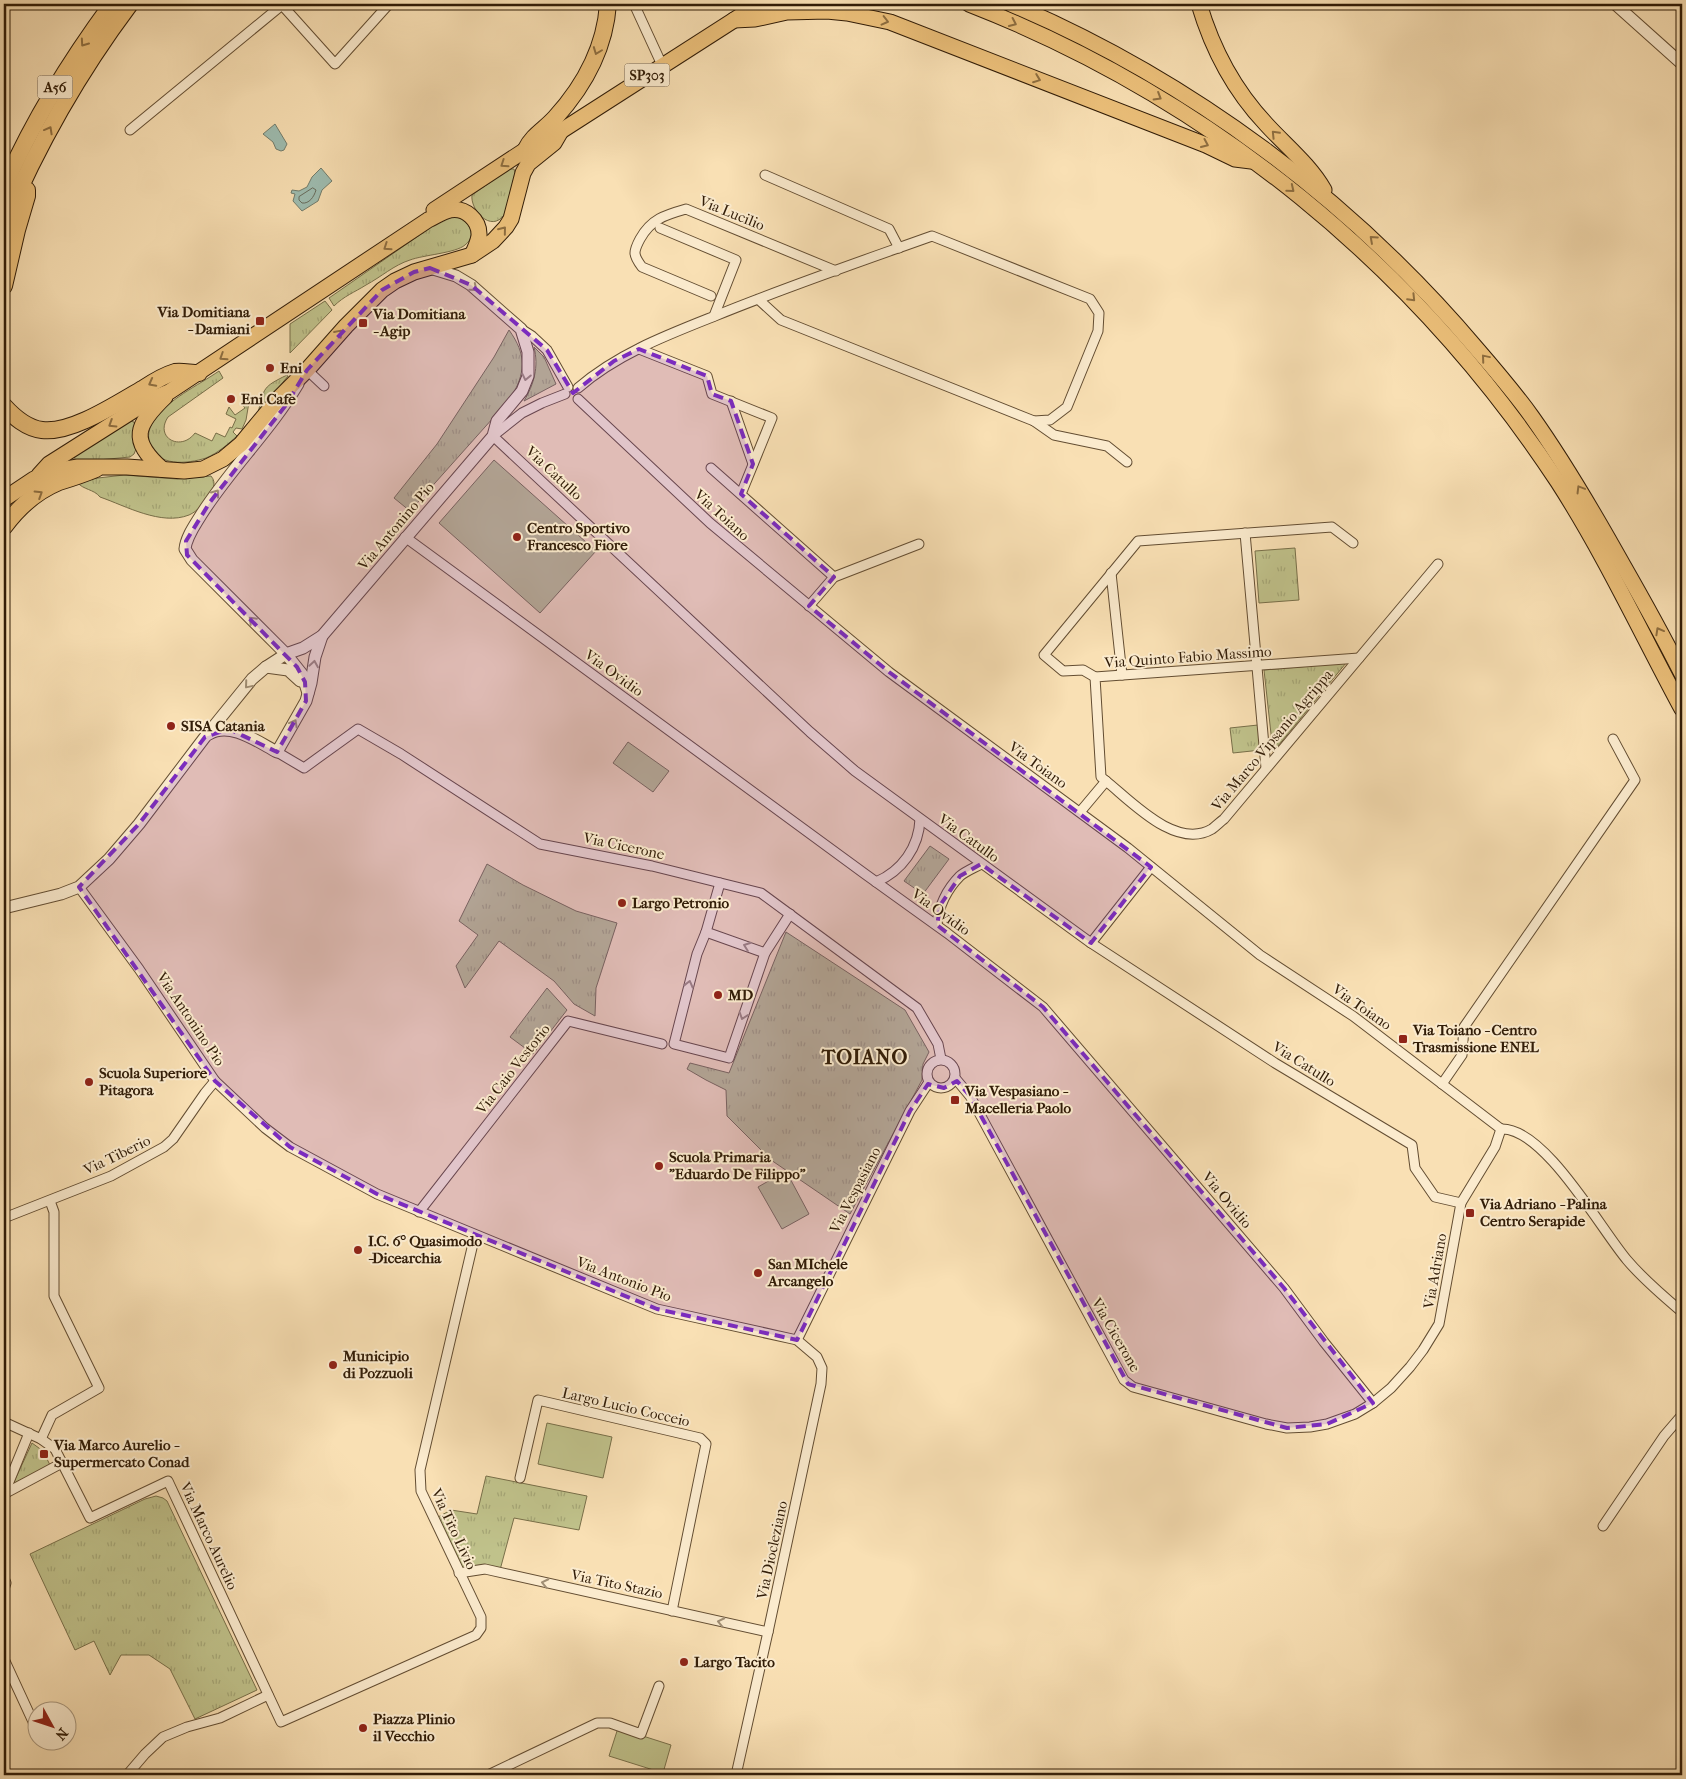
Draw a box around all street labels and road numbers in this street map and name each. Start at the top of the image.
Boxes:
road number: SP303 [624,64,670,86]
road number: A56 [38,75,72,98]
street label: Via Lucilio [696,191,768,234]
street label: Via Catullo [521,442,586,504]
street label: Via Antonino Pio [353,478,438,574]
street label: Via Toiano [690,485,754,545]
street label: Via Quinto Fabio Massimo [1103,642,1273,672]
street label: Via Ovidio [580,645,647,701]
street label: Via Marco Vipsanio Agrippa [1207,665,1337,815]
street label: Via Toiano [1004,737,1071,793]
street label: Via Catullo [934,809,1003,866]
street label: Via Cicerone [581,828,667,864]
street label: Via Ovidio [907,884,974,940]
street label: Via Antonino Pio [152,968,229,1070]
street label: Via Toiano [1328,980,1395,1034]
street label: Via Caio Vestorio [472,1020,554,1118]
street label: Via Catullo [1268,1037,1339,1091]
street label: Via Tiberio [80,1131,154,1179]
street label: Via Vespasiano [825,1144,885,1237]
street label: Via Ovidio [1198,1167,1256,1232]
street label: Via Adriano [1419,1232,1451,1311]
street label: Via Antonio Pio [573,1252,674,1306]
street label: Via Cicerone [1087,1294,1145,1376]
street label: Largo Lucio Cocceio [560,1384,692,1431]
street label: Via Marco Aurelio [176,1478,242,1593]
street label: Via Tito Livio [427,1485,481,1573]
street label: Via Diocleziano [753,1499,791,1602]
street label: Via Tito Stazio [569,1565,665,1603]

